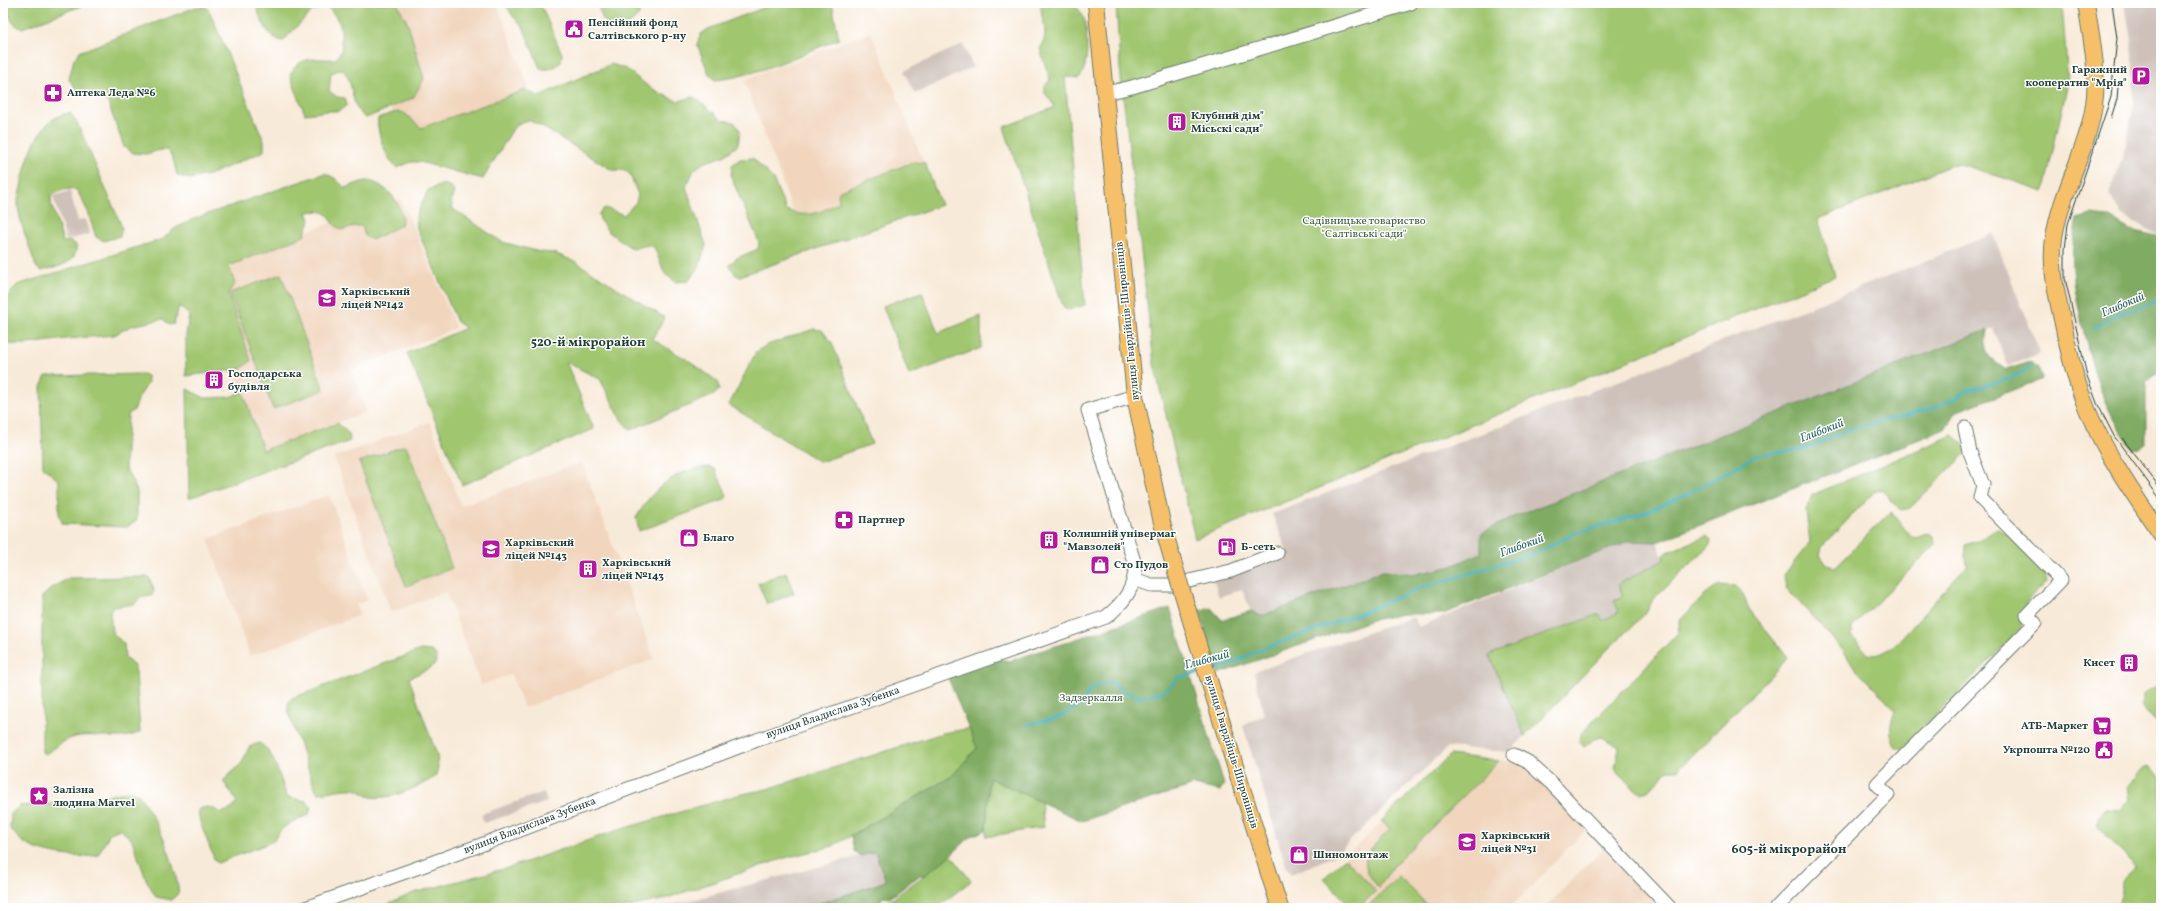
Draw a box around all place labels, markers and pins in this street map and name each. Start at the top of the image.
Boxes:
place label: Пенсійний фонд Салтівського р-ну [588,16,687,44]
public building icon: Пенсійний фонд Салтівського р-ну [563,18,585,40]
place label: Гаражний кооператив "Мрія" [2026,63,2127,91]
parking icon: Гаражний кооператив "Мрія" [2130,65,2152,87]
pharmacy icon: Аптека Леда №6 [42,82,64,104]
place label: Аптека Леда №6 [67,86,156,101]
place label: Клубний дім" Місьскі сади" [1191,109,1264,137]
building icon: Клубний дім" Місьскі сади" [1166,111,1188,133]
place label: Харківський ліцей №142 [341,285,410,313]
school or university icon: Харківський ліцей №142 [316,287,338,309]
place label: Господарська будівля [228,367,302,395]
building icon: Господарська будівля [203,369,225,391]
pharmacy icon: Партнер [833,509,855,531]
place label: Партнер [858,513,905,528]
shop icon: Благо [678,527,700,549]
place label: Колишній універмаг "Мавзолей" [1063,527,1177,555]
building icon: Колишній універмаг "Мавзолей" [1038,529,1060,551]
place label: Благо [703,531,734,546]
place label: Харківьский ліцей №143 [505,536,574,564]
fuel station icon: Б-сеть [1216,536,1238,558]
school or university icon: Харківьский ліцей №143 [480,538,502,560]
place label: Б-сеть [1241,540,1276,555]
shop icon: Сто Пудов [1089,554,1111,576]
place label: Харківський ліцей №143 [602,556,671,584]
building icon: Харківський ліцей №143 [577,558,599,580]
place label: Сто Пудов [1114,558,1168,573]
building icon: Кисет [2118,652,2140,674]
place label: Кисет [2083,656,2115,671]
supermarket icon: АТБ-Маркет [2091,715,2113,737]
place label: АТБ-Маркет [2021,719,2088,734]
public building icon: Укрпошта №120 [2093,739,2115,761]
place label: Укрпошта №120 [2003,743,2090,758]
place label: Залізна людина Marvel [53,783,135,811]
place icon: Залізна людина Marvel [28,785,50,807]
place label: Харківський ліцей №31 [1481,829,1550,857]
school or university icon: Харківський ліцей №31 [1456,831,1478,853]
shop icon: Шиномонтаж [1288,844,1310,866]
place label: Шиномонтаж [1313,848,1389,863]

